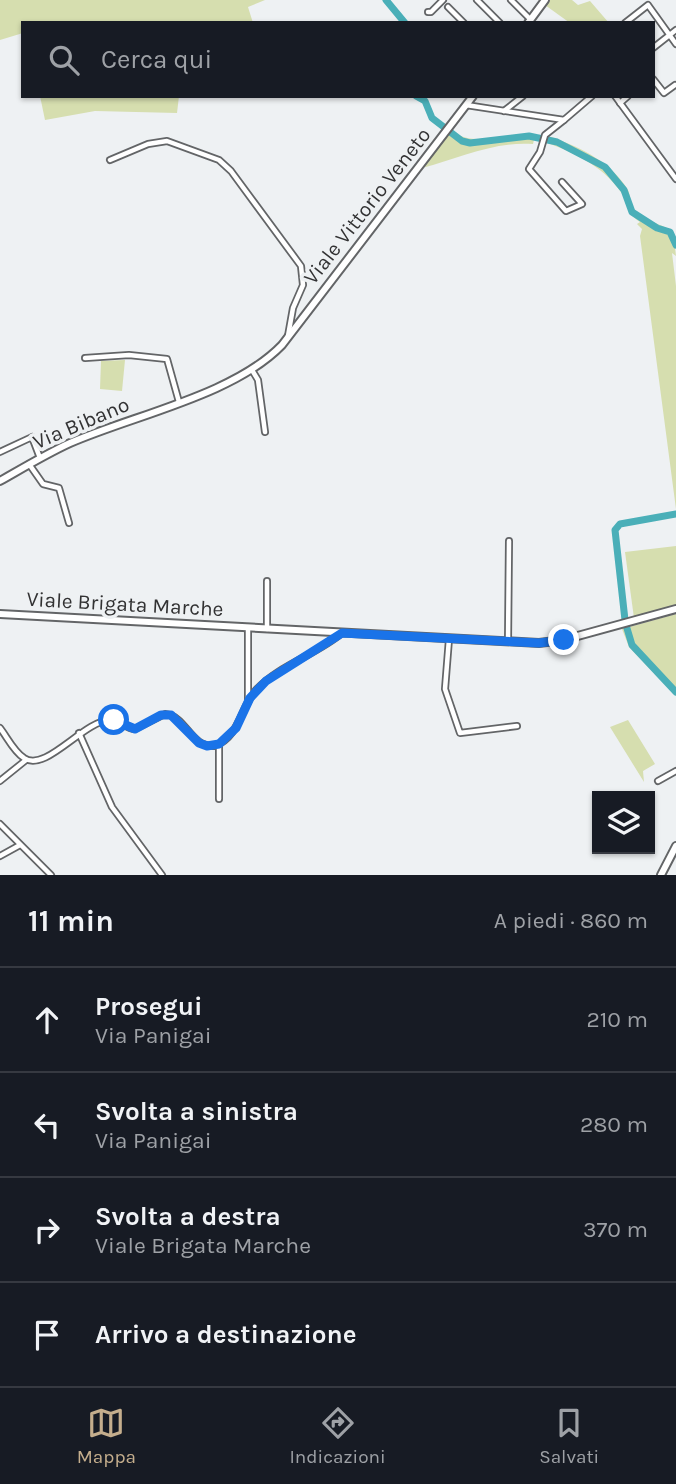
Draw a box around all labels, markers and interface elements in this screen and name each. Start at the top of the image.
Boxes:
search box [21,21,655,98]
icon: search [45,41,83,79]
text: Cerca qui [101,44,212,75]
street label: Viale Vittorio Veneto [299,123,435,289]
street label: Via Bibano [29,392,133,454]
street label: Viale Brigata Marche [26,587,224,621]
route end [548,624,579,655]
route start [98,704,129,735]
map controls [592,791,655,854]
button: layers [592,791,655,854]
text: 11 min [28,903,114,939]
text: A piedi · 860 m [494,907,648,934]
text: Prosegui [95,991,202,1022]
icon: ahead [28,1001,66,1039]
text: 210 m [586,1006,648,1033]
text: Via Panigai [95,1022,212,1049]
text: Svolta a sinistra [95,1096,298,1127]
icon: left [28,1106,66,1144]
text: 280 m [580,1111,648,1138]
text: Via Panigai [95,1127,212,1154]
text: Svolta a destra [95,1201,281,1232]
icon: right [28,1211,66,1249]
text: 370 m [583,1216,648,1243]
text: Viale Brigata Marche [95,1232,311,1259]
icon: arrive [28,1316,66,1354]
text: Arrivo a destinazione [95,1319,357,1350]
tab: Mappa [77,1404,136,1468]
tab: Indicazioni [289,1404,386,1468]
tab: Salvati [539,1404,599,1468]

